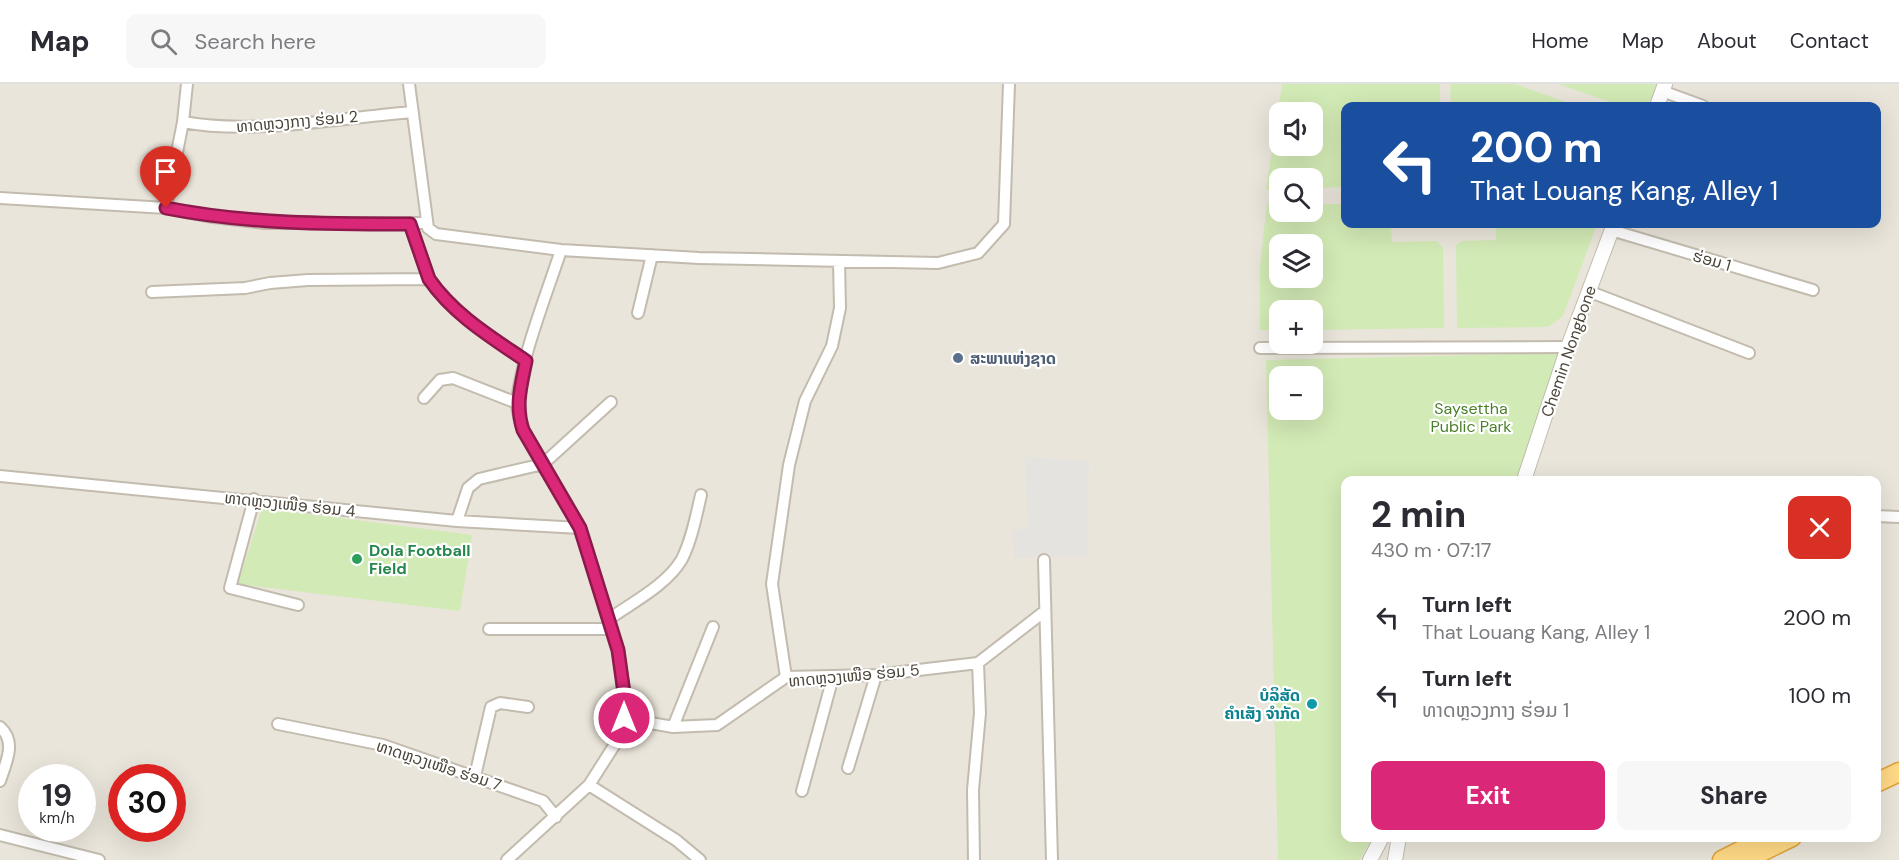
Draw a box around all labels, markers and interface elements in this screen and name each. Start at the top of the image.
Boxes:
search box [126,14,546,68]
text: Map [30,23,90,60]
icon: search [147,25,180,58]
text: Search here [195,27,316,56]
text: Home [1531,27,1589,55]
text: Map [1622,27,1664,55]
text: About [1697,27,1757,55]
text: Contact [1790,27,1869,55]
map controls [1269,102,1323,420]
button: sound [1269,102,1323,156]
street label: ທາດຫຼວງກາງ ຮ່ອມ 2 [235,106,359,137]
text: 200 m [1470,120,1603,175]
icon: left [1371,126,1449,204]
pin [140,146,191,208]
icon: arrive [149,155,182,188]
button: search [1269,168,1323,222]
text: That Louang Kang, Alley 1 [1470,173,1778,208]
button: layers [1269,234,1323,288]
street label: ຮ່ອມ 1 [1690,245,1733,276]
street label: Chemin Nongbone [1536,283,1601,420]
button: + [1269,300,1323,354]
place label: ສະພາແຫ່ງຊາດ [970,348,1056,369]
marker: ສະພາແຫ່ງຊາດ [951,351,965,365]
button: − [1269,366,1323,420]
park label: Saysettha Public Park [1431,398,1511,437]
street label: ທາດຫຼວງເໜືອ ຮ່ອມ 4 [223,487,357,522]
text: 2 min [1371,491,1466,538]
button: close [1788,496,1851,559]
text: 430 m · 07:17 [1371,537,1491,563]
place label: Dola Football Field [369,540,470,579]
marker: Dola Football Field [350,552,364,566]
text: Turn left [1422,590,1512,619]
icon: left [1371,601,1404,634]
text: 200 m [1783,603,1851,632]
text: That Louang Kang, Alley 1 [1422,619,1650,645]
street label: ທາດຫຼວງເໜືອ ຮ່ອມ 5 [788,659,921,692]
text: Turn left [1422,664,1512,693]
icon: left [1371,679,1404,712]
text: 100 m [1789,681,1851,710]
place label: ບໍລິສັດ ຄຳເສັງ ຈຳກັດ [1224,685,1300,724]
position arrow [592,686,656,750]
marker: ບໍລິສັດ ຄຳເສັງ ຈຳກັດ [1305,697,1319,711]
text: ທາດຫຼວງກາງ ຮ່ອມ 1 [1422,697,1569,723]
street label: ທາດຫຼວງເໜືອ ຮ່ອມ 7 [374,735,504,796]
button: Exit [1371,761,1605,830]
button: Share [1617,761,1851,830]
speed limit sign: 30 [108,764,186,842]
text: 19 [42,776,72,815]
text: km/h [39,808,75,828]

